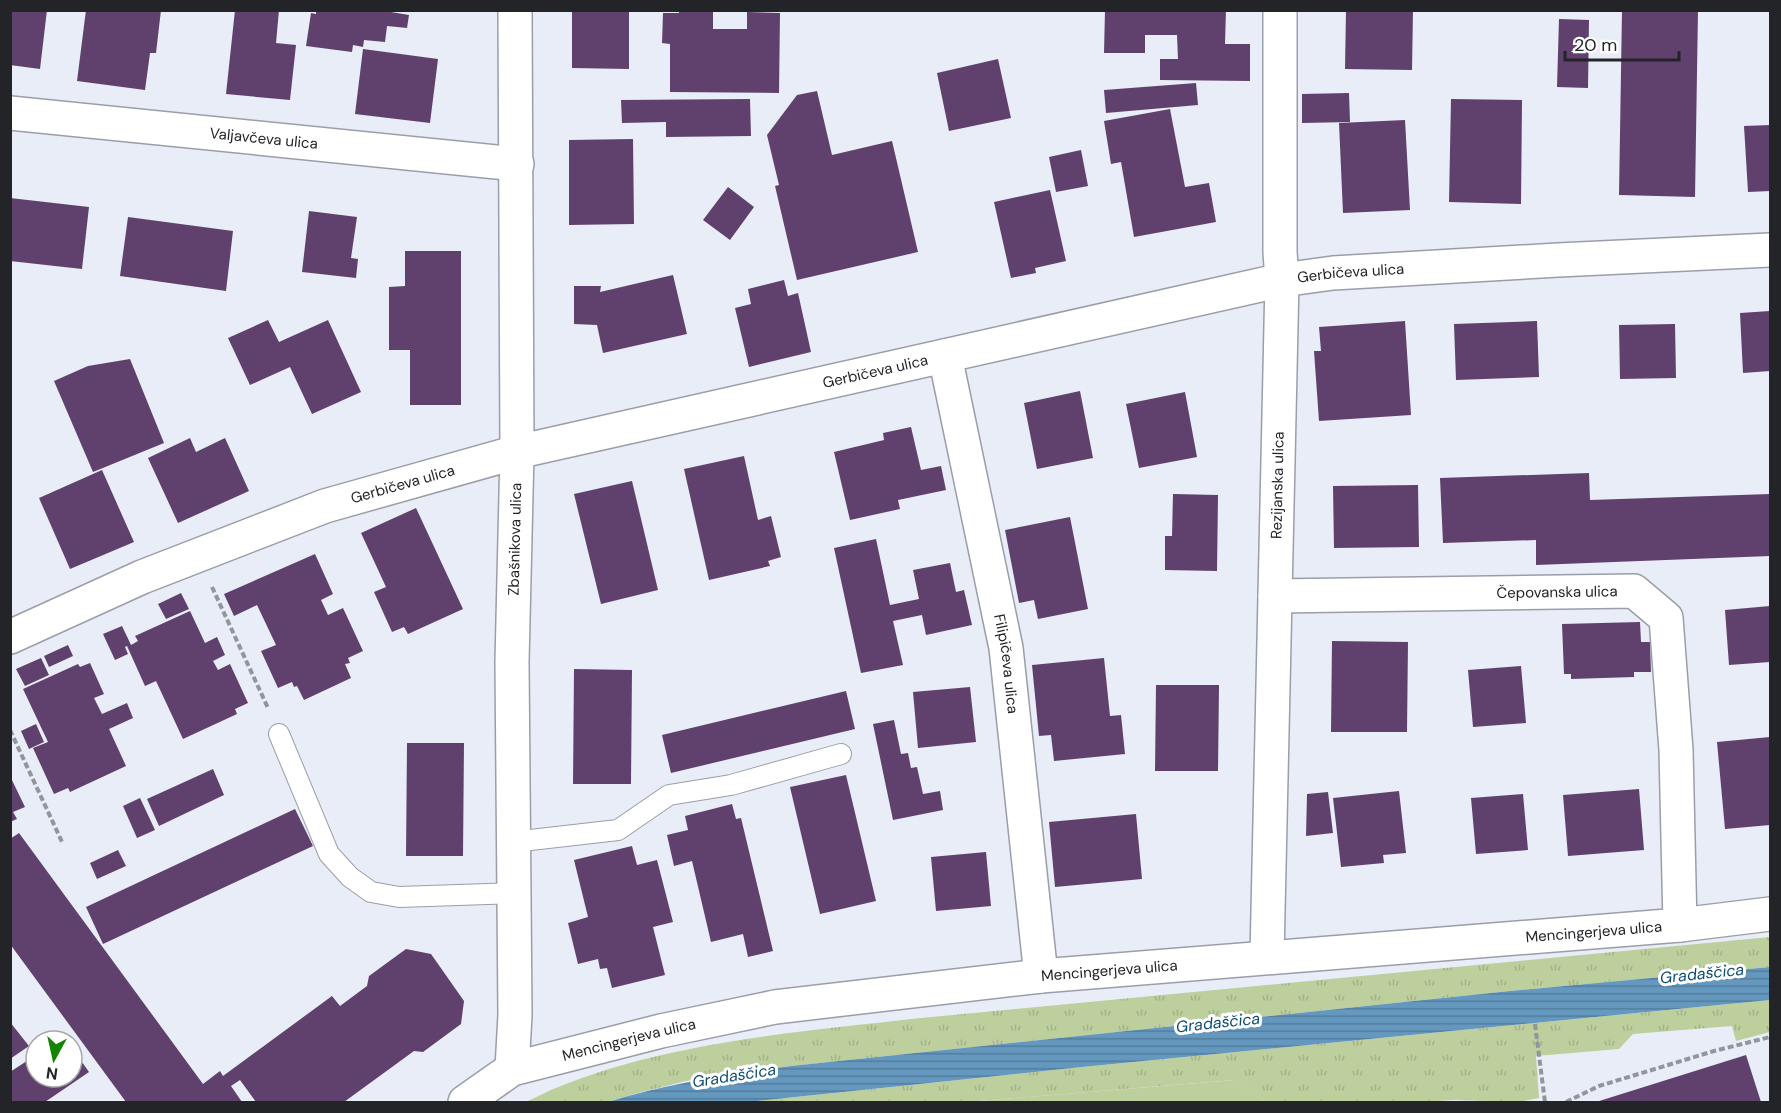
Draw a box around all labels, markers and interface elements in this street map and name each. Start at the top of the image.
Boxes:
scale bar [1565,24,1679,62]
text: 20 m [1574,33,1617,57]
street label: Valjavčeva ulica [209,123,319,154]
street label: Gerbičeva ulica [1296,259,1405,288]
street label: Gerbičeva ulica [821,350,930,393]
street label: Rezijanska ulica [1266,431,1289,539]
street label: Gerbičeva ulica [348,460,457,508]
street label: Zbašnikova ulica [504,482,526,596]
street label: Čepovanska ulica [1496,581,1618,603]
street label: Filipičeva ulica [989,612,1023,715]
street label: Mencingerjeva ulica [1525,916,1663,947]
street label: Mencingerjeva ulica [1040,955,1178,986]
water label: Gradaščica [1659,959,1745,988]
water label: Gradaščica [1175,1008,1261,1037]
street label: Mencingerjeva ulica [560,1014,697,1066]
north arrow [24,1029,84,1089]
water label: Gradaščica [691,1058,778,1092]
text: N [45,1062,59,1085]

